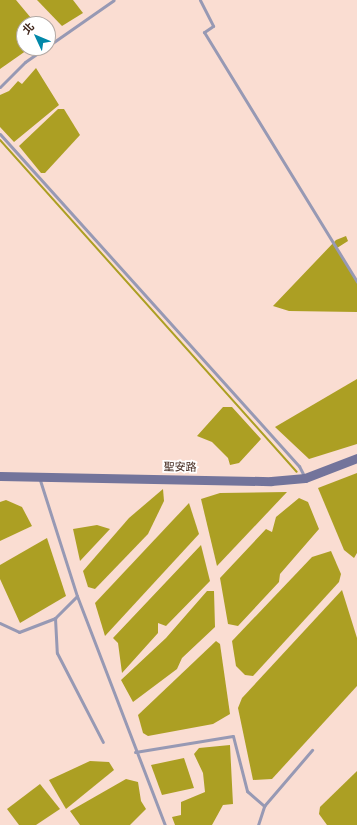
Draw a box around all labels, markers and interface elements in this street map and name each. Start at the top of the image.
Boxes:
north arrow [16,16,56,56]
text: 北 [19,20,37,37]
street label: 聖安路 [163,460,197,474]

